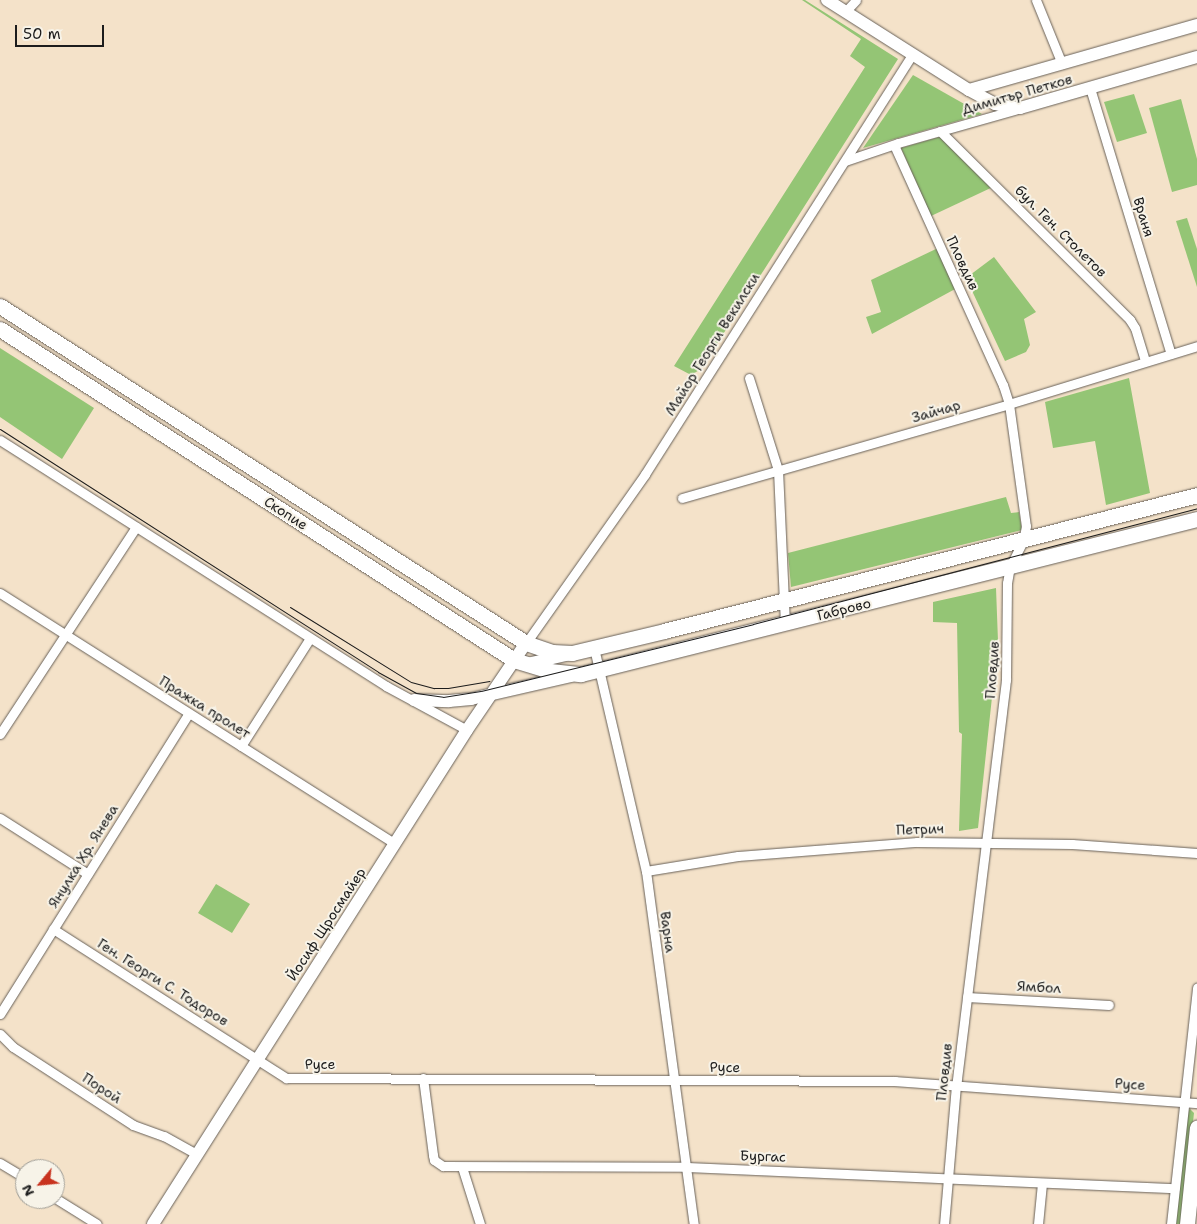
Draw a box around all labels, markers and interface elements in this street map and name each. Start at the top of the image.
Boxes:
scale bar [18,15,106,47]
text: 50 m [23,24,61,44]
street label: Димитър Петков [960,70,1074,118]
street label: бул. Ген. Столетов [1012,182,1110,280]
street label: Враня [1130,195,1158,239]
street label: Пловдив [943,233,983,293]
street label: Майор Георги Векилски [661,270,763,418]
street label: Зайчар [910,396,962,426]
street label: Скопие [261,493,311,533]
street label: Габрово [815,594,873,624]
street label: Пловдив [982,641,1002,699]
street label: Пражка пролет [156,672,254,742]
street label: Янулка Хр. Янева [44,801,122,911]
street label: Петрич [896,820,944,838]
street label: Йосиф Щросмайер [283,864,369,984]
street label: Варна [657,910,679,954]
street label: Ген. Георги С. Тодоров [94,935,232,1029]
street label: Ямбол [1017,977,1061,997]
street label: Пловдив [933,1042,955,1102]
street label: Русе [305,1056,335,1072]
street label: Русе [710,1058,740,1076]
street label: Порой [79,1069,125,1107]
street label: Русе [1114,1075,1146,1093]
street label: Бургас [740,1147,786,1165]
north arrow [15,1159,65,1209]
text: N [17,1181,38,1200]

